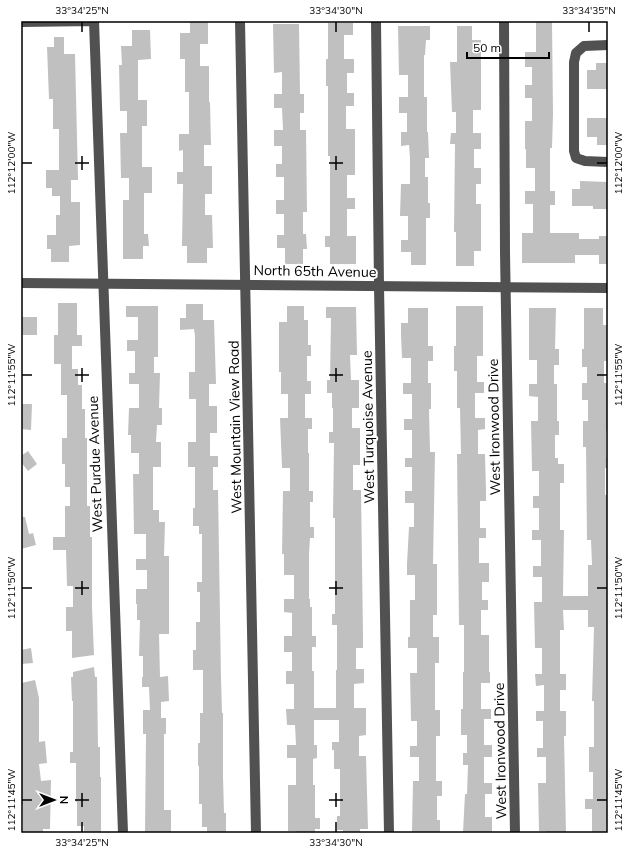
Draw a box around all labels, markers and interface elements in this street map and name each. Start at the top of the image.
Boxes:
text: 33°34'25"N [55,4,109,17]
text: 33°34'30"N [309,4,363,17]
text: 33°34'35"N [562,4,616,17]
scale bar [467,34,549,60]
text: 50 m [473,40,501,55]
text: 112°12'00"W [5,132,18,194]
text: 112°12'00"W [612,132,625,194]
street label: North 65th Avenue [253,261,377,281]
street label: West Mountain View Road [224,340,246,514]
text: 112°11'55"W [5,344,18,406]
text: 112°11'55"W [612,344,625,406]
street label: West Turquoise Avenue [358,350,378,504]
street label: West Ironwood Drive [484,359,504,495]
street label: West Purdue Avenue [84,396,106,532]
text: 112°11'50"W [5,557,18,619]
text: 112°11'50"W [612,557,625,619]
street label: West Ironwood Drive [490,683,510,819]
text: 112°11'45"W [5,769,18,831]
text: 112°11'45"W [612,769,625,831]
north arrow [34,780,74,820]
text: N [57,796,71,804]
text: 33°34'25"N [55,836,109,849]
text: 33°34'30"N [309,836,363,849]

